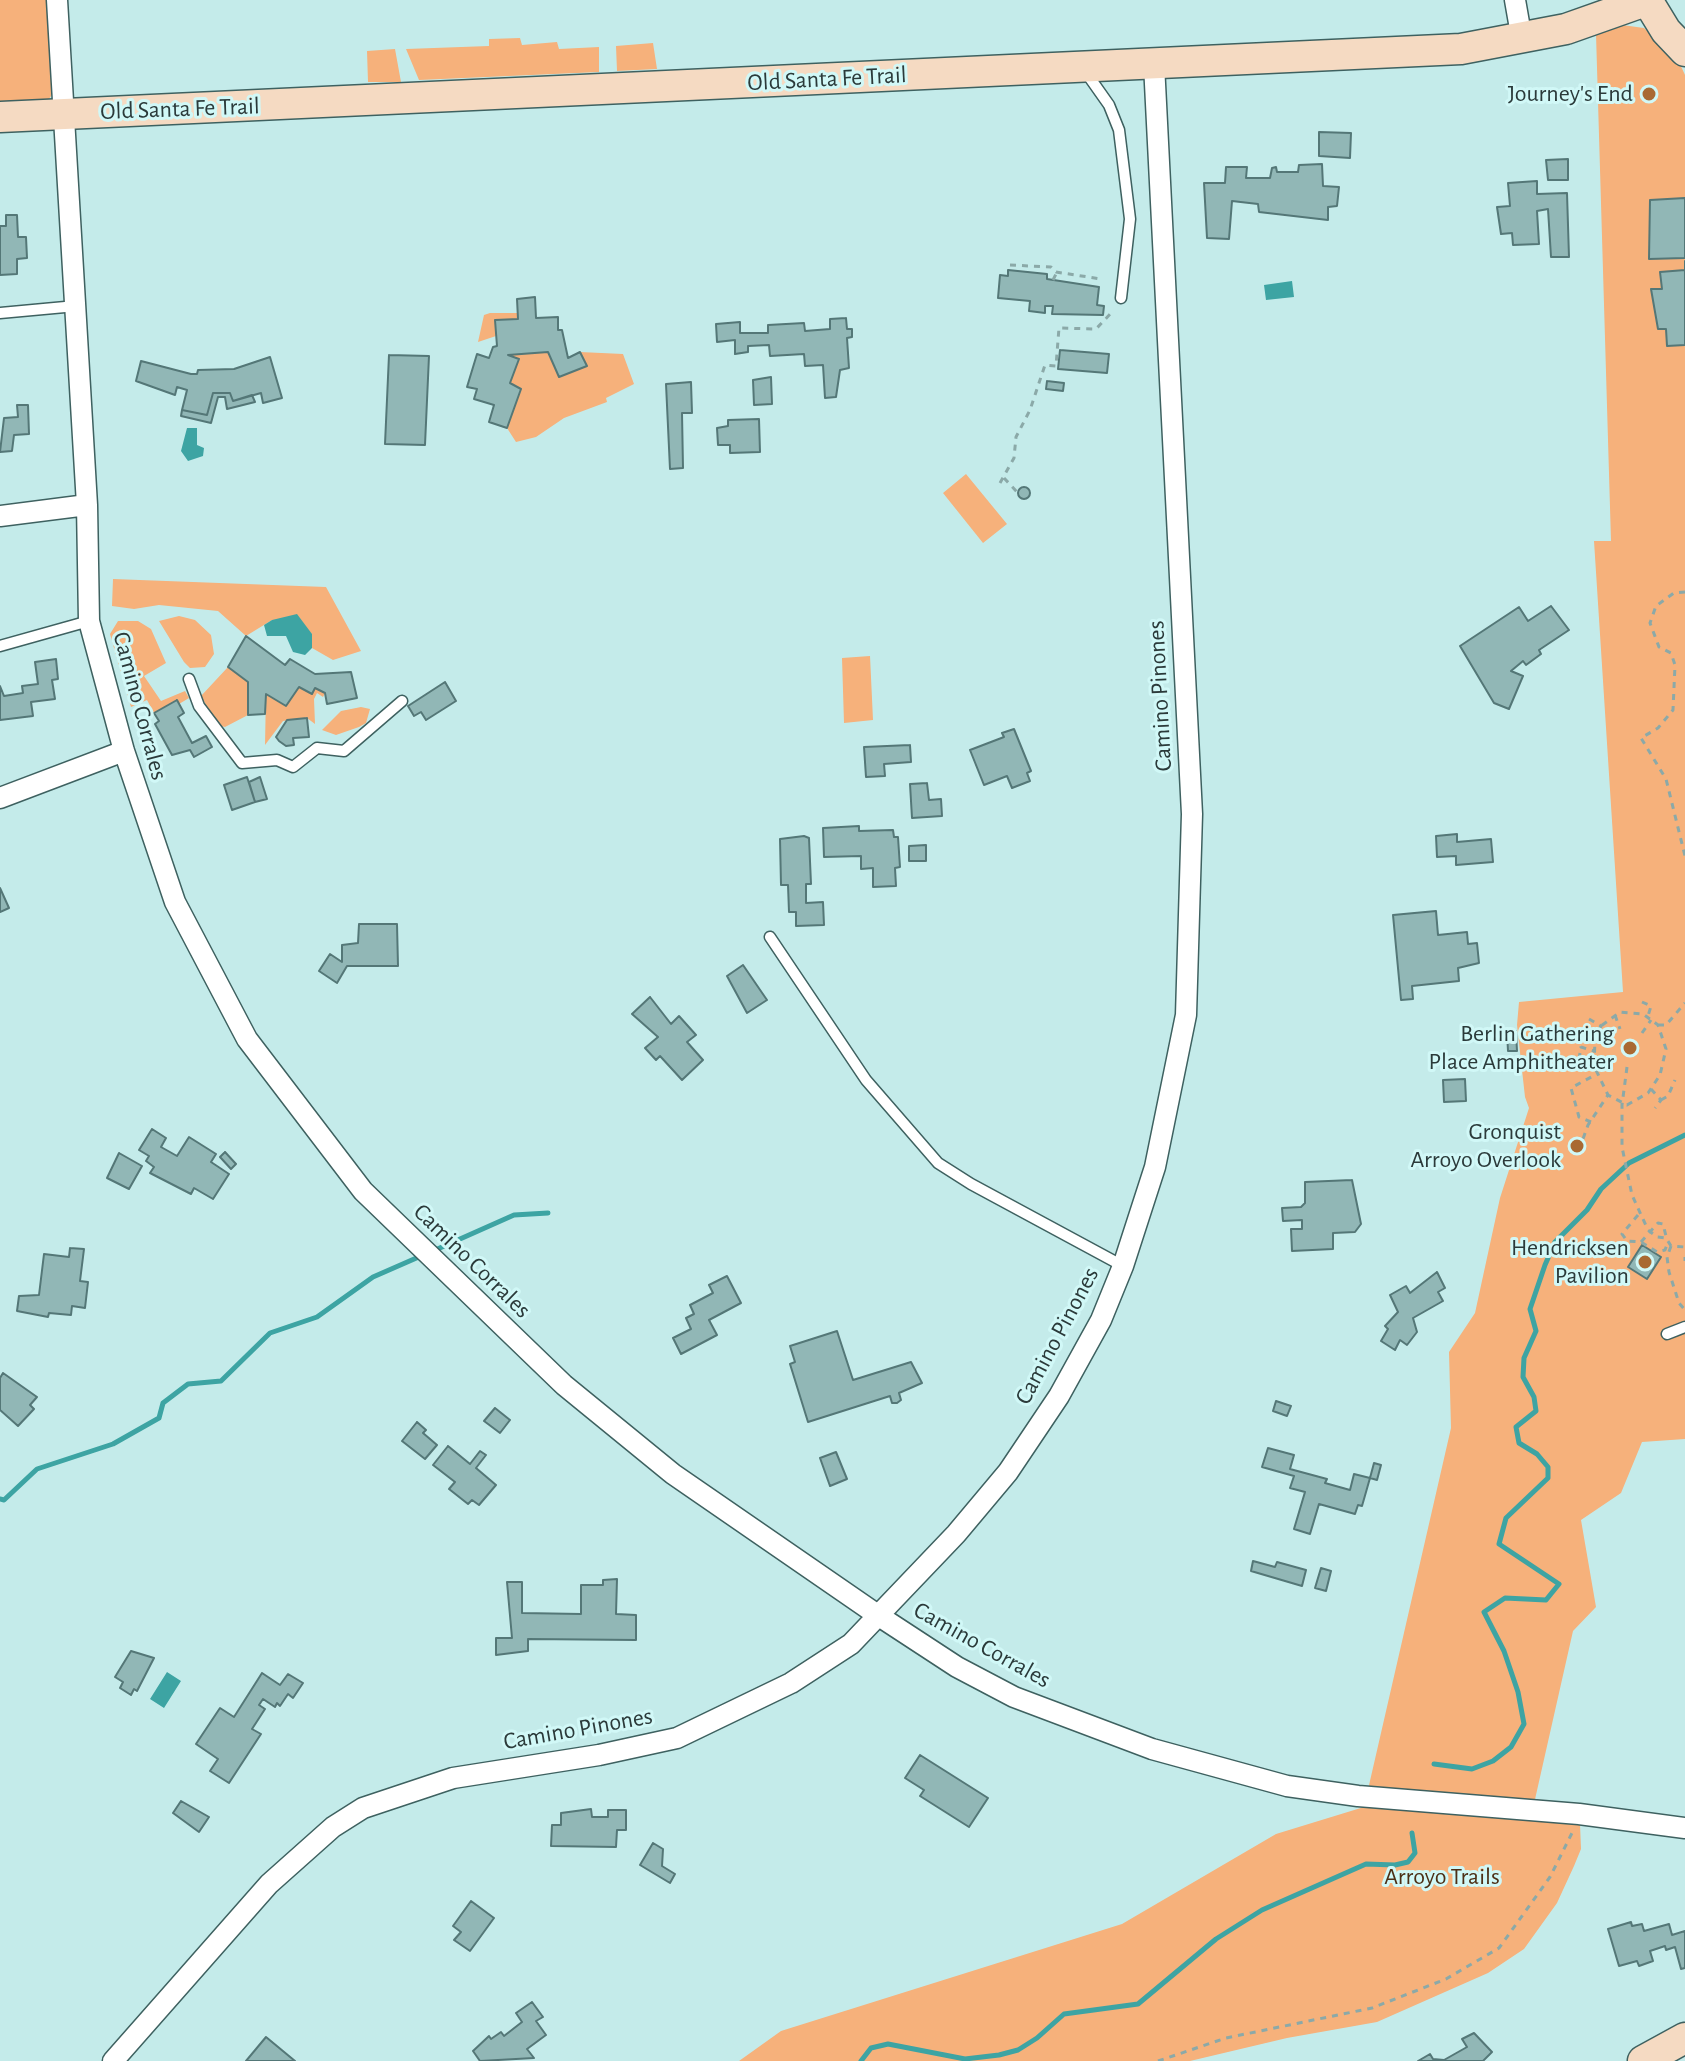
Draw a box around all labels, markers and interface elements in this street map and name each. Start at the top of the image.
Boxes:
street label: Old Santa Fe Trail [747,60,907,98]
place label: Journey's End [1508,80,1633,108]
marker: Journey's End [1640,85,1658,103]
street label: Old Santa Fe Trail [100,92,260,126]
street label: Camino Pinones [1142,620,1178,772]
street label: Camino Corrales [106,629,174,783]
place label: Berlin Gathering Place Amphitheater [1429,1020,1614,1076]
marker: Berlin Gathering Place Amphitheater [1621,1039,1639,1057]
place label: Gronquist Arroyo Overlook [1410,1118,1561,1174]
marker: Gronquist Arroyo Overlook [1568,1137,1586,1155]
street label: Camino Corrales [407,1198,537,1324]
place label: Hendricksen Pavilion [1511,1234,1629,1290]
marker: Hendricksen Pavilion [1636,1253,1654,1271]
street label: Camino Pinones [1009,1263,1105,1409]
street label: Camino Corrales [908,1596,1056,1694]
street label: Camino Pinones [501,1702,655,1756]
park label: Arroyo Trails [1384,1863,1500,1891]

